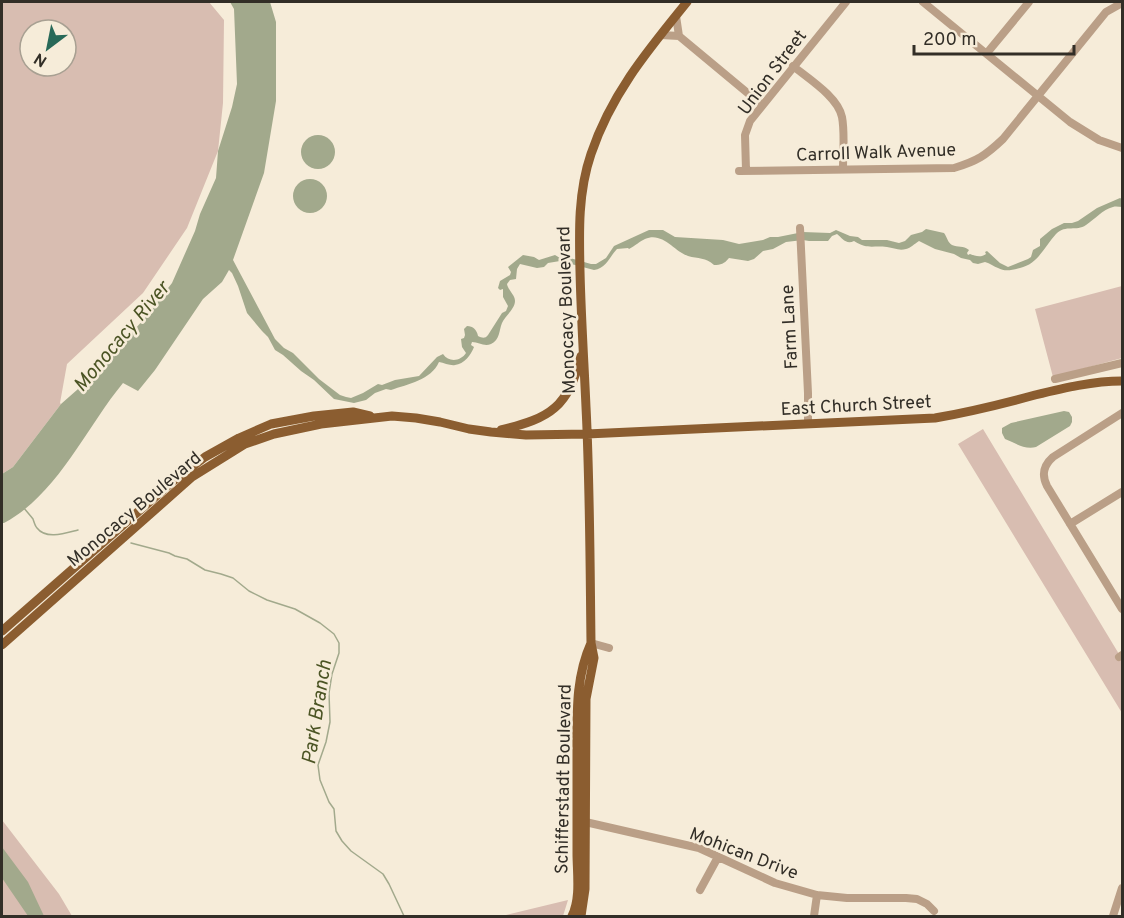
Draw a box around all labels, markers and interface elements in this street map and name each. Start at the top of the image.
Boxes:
north arrow [18,18,78,78]
scale bar [914,18,1074,56]
street label: Union Street [734,26,813,120]
text: 200 m [923,29,976,52]
text: N [31,47,51,71]
street label: Carroll Walk Avenue [796,139,957,168]
street label: Monocacy Boulevard [553,226,582,394]
water label: Monocacy River [69,275,177,398]
street label: Farm Lane [777,284,804,370]
street label: East Church Street [780,391,932,422]
street label: Monocacy Boulevard [63,447,207,573]
water label: Park Branch [297,658,339,766]
street label: Schifferstadt Boulevard [551,684,578,874]
street label: Mohican Drive [686,823,801,886]

